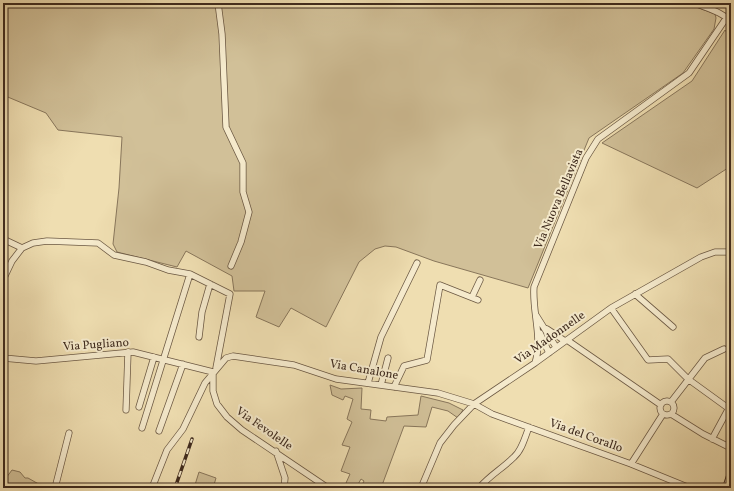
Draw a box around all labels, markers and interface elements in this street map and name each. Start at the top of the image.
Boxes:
street label: Via Nuova Bellavista [531,146,587,252]
street label: Via Madonnelle [511,308,589,368]
street label: Via Pugliano [62,335,130,355]
street label: Via Canalone [328,356,400,384]
street label: Via Fevolelle [232,404,296,455]
street label: Via del Corallo [547,415,625,457]

